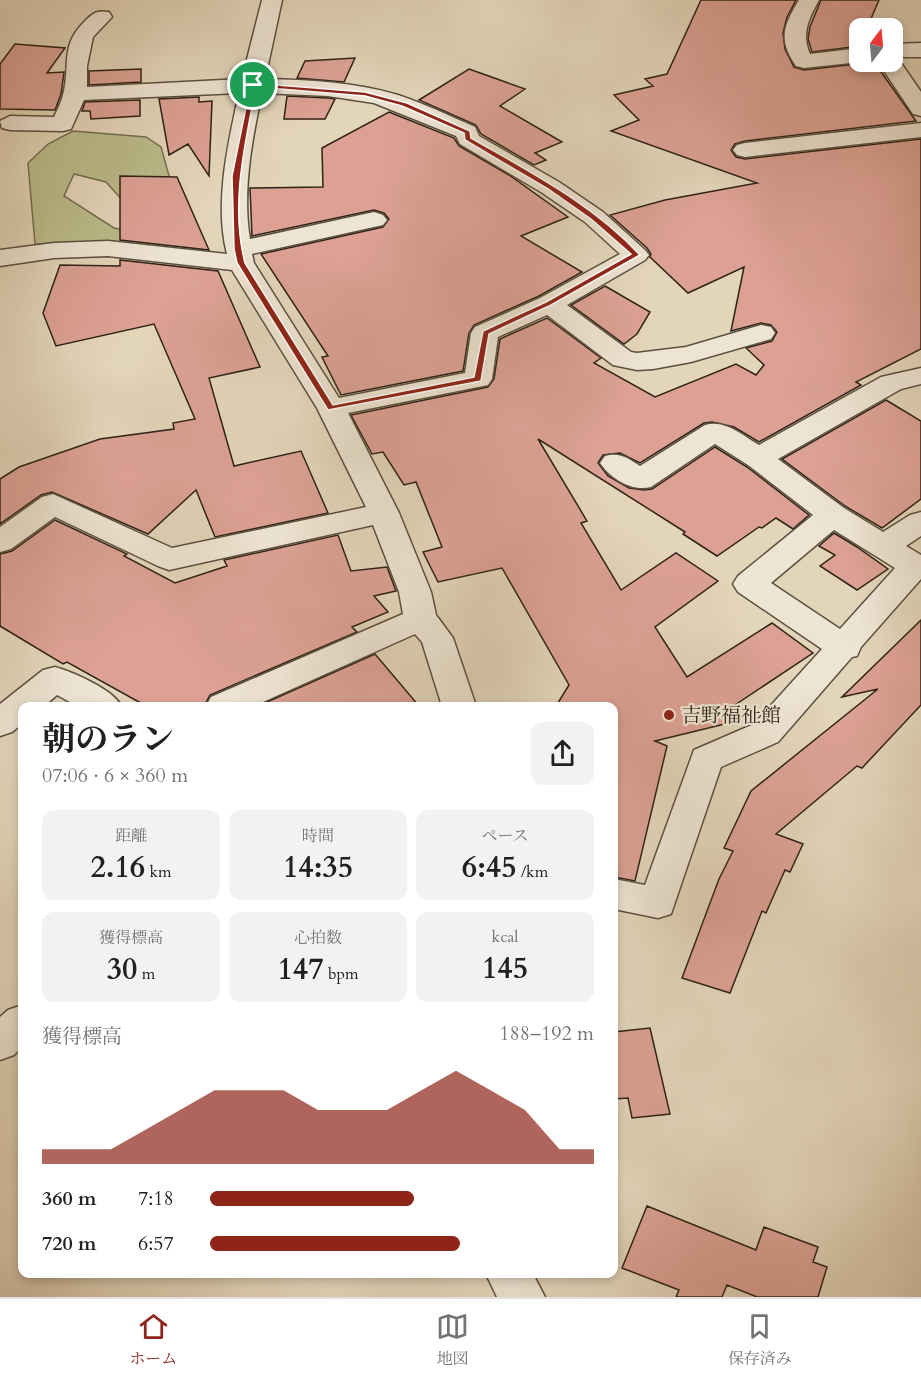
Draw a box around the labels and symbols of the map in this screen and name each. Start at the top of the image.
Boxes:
north arrow [849,18,903,72]
pin [227,59,278,110]
place label: 吉野福祉館 [681,702,781,729]
marker: 吉野福祉館 [662,708,676,722]

